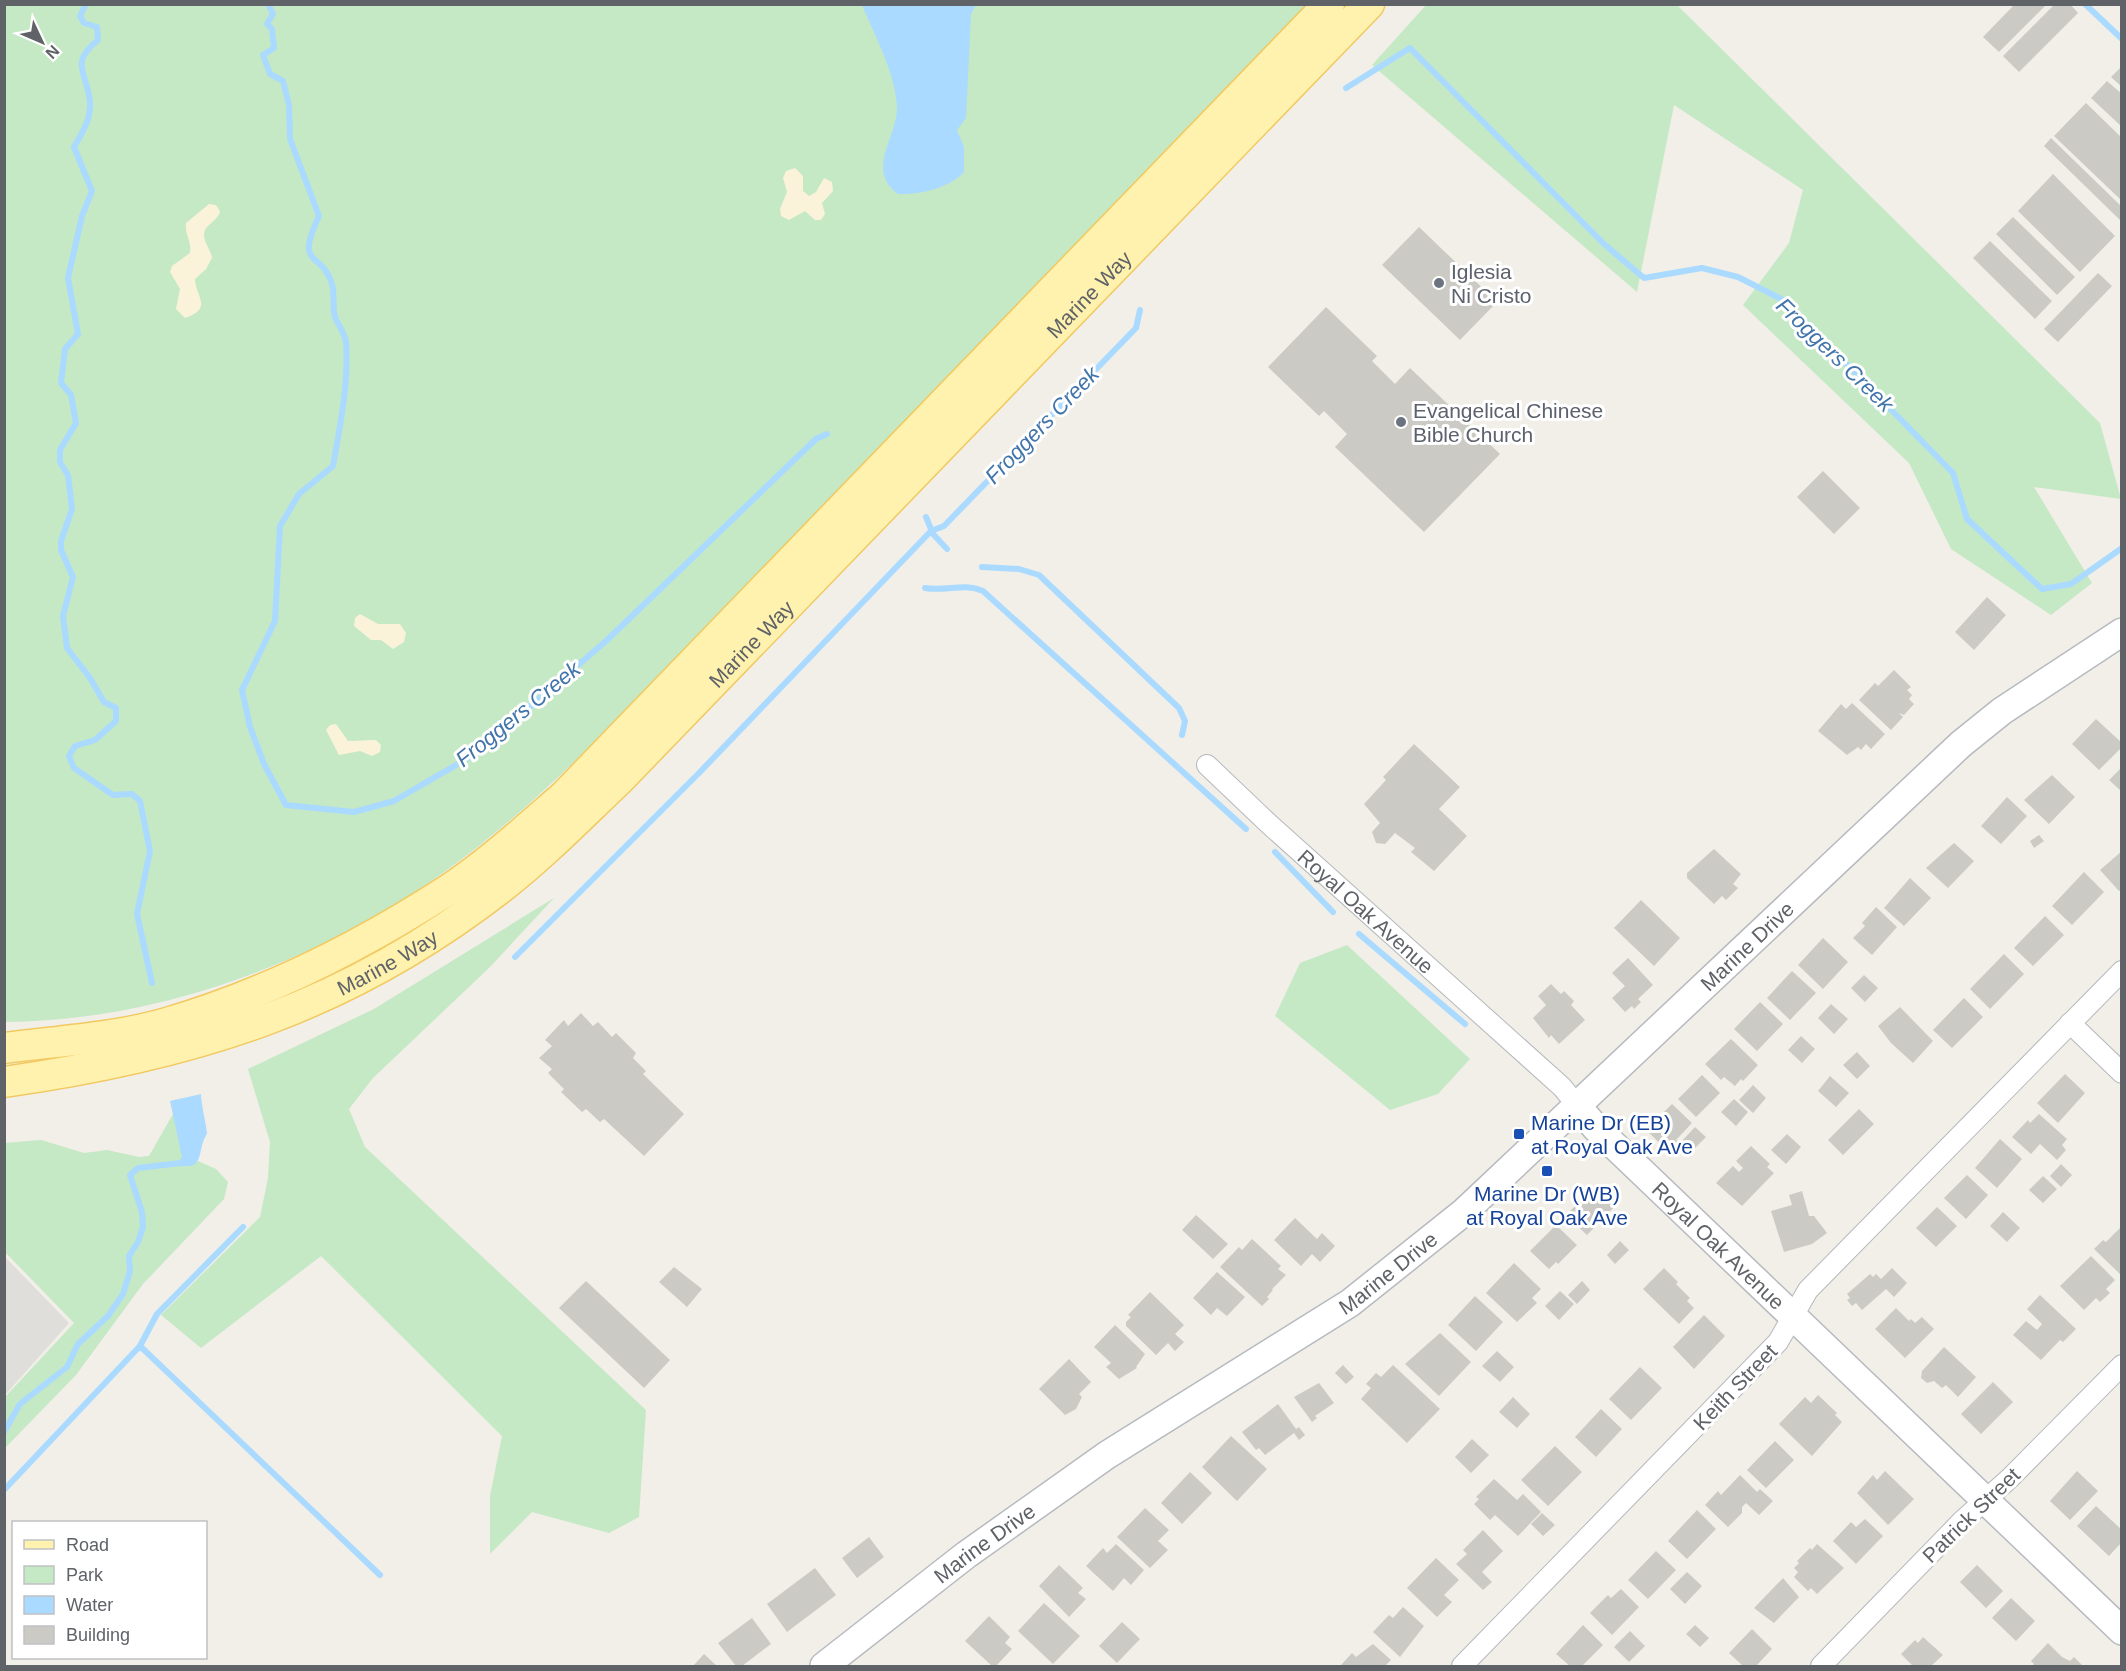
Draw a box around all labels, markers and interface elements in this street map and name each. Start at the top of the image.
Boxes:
north arrow [12,12,72,72]
text: N [42,42,63,62]
street label: Marine Way [1042,246,1136,342]
place label: Iglesia Ni Cristo [1451,260,1532,307]
marker: Iglesia Ni Cristo [1432,276,1446,290]
water label: Froggers Creek [1771,293,1899,418]
water label: Froggers Creek [980,361,1105,489]
place label: Evangelical Chinese Bible Church [1413,399,1603,446]
marker: Evangelical Chinese Bible Church [1394,415,1408,429]
street label: Marine Way [704,595,798,692]
water label: Froggers Creek [451,656,586,772]
street label: Royal Oak Avenue [1294,845,1438,978]
street label: Marine Drive [1696,897,1798,995]
street label: Marine Way [333,925,442,999]
place label: Marine Dr (EB) at Royal Oak Ave [1531,1111,1693,1158]
marker: Marine Dr (EB) at Royal Oak Ave [1512,1127,1526,1141]
marker: Marine Dr (WB) at Royal Oak Ave [1540,1164,1554,1178]
street label: Royal Oak Avenue [1648,1177,1789,1314]
place label: Marine Dr (WB) at Royal Oak Ave [1466,1182,1628,1229]
street label: Marine Drive [1334,1227,1441,1319]
street label: Keith Street [1689,1339,1781,1434]
street label: Patrick Street [1918,1463,2024,1567]
street label: Marine Drive [929,1499,1039,1587]
legend [12,1521,207,1659]
text: Road [66,1535,109,1555]
text: Park [66,1565,104,1585]
text: Water [66,1595,113,1615]
text: Building [66,1625,130,1645]

